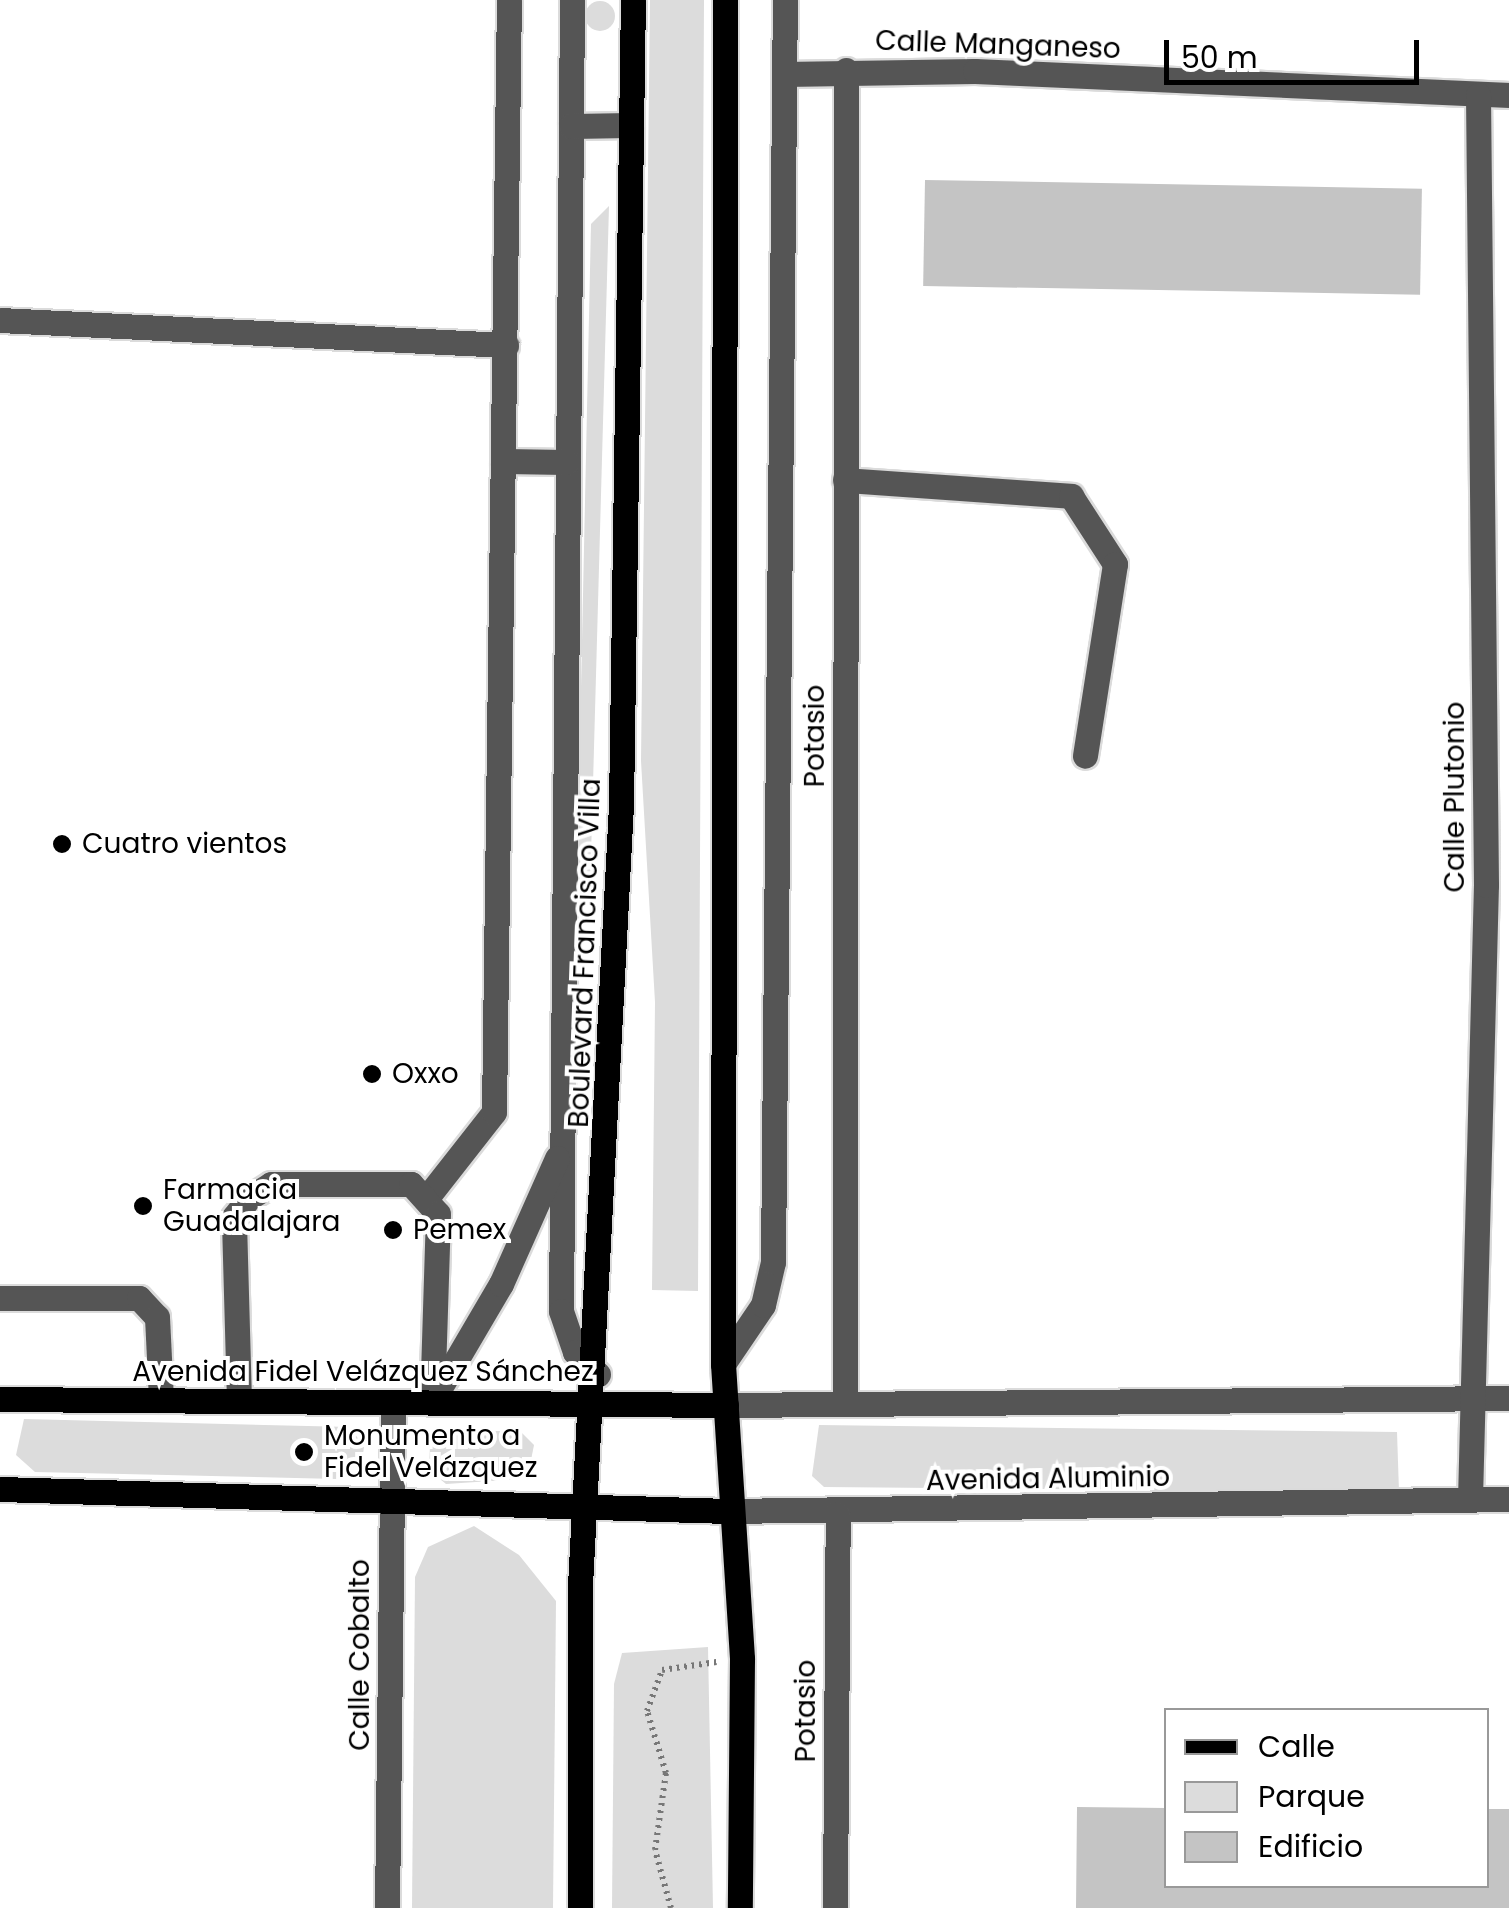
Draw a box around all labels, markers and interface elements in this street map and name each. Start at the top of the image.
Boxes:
scale bar [1169,20,1424,82]
street label: Calle Manganeso [875,24,1121,66]
text: 50 m [1181,36,1258,79]
street label: Potasio [798,685,832,787]
street label: Calle Plutonio [1438,701,1472,893]
street label: Boulevard Francisco Villa [562,778,608,1128]
place label: Cuatro vientos [82,827,287,861]
marker: Cuatro vientos [51,833,73,855]
place label: Oxxo [392,1057,459,1091]
marker: Oxxo [361,1063,383,1085]
place label: Farmacia Guadalajara [163,1173,341,1239]
marker: Farmacia Guadalajara [132,1195,154,1217]
place label: Pemex [413,1213,506,1247]
marker: Pemex [382,1219,404,1241]
street label: Avenida Fidel Velázquez Sánchez [132,1355,594,1389]
place label: Monumento a Fidel Velázquez [324,1419,537,1485]
marker: Monumento a Fidel Velázquez [293,1441,315,1463]
street label: Avenida Aluminio [926,1460,1170,1498]
street label: Calle Cobalto [343,1559,377,1751]
street label: Potasio [789,1660,823,1762]
legend [1164,1708,1489,1888]
text: Calle [1258,1725,1335,1768]
text: Parque [1258,1775,1365,1818]
text: Edificio [1258,1825,1363,1868]

